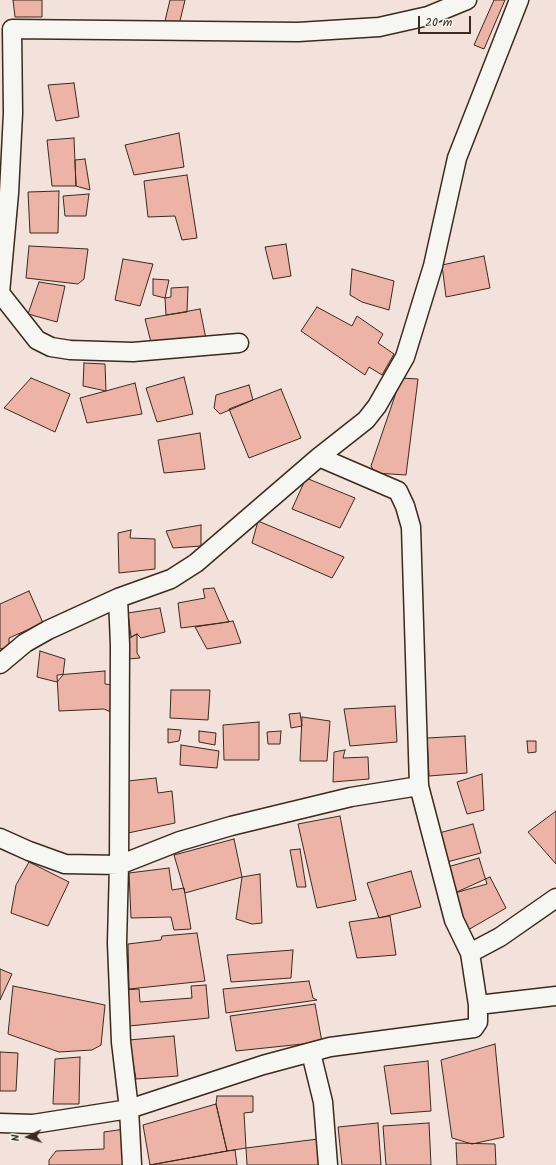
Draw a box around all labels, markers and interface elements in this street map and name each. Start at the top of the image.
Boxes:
scale bar [420,8,473,34]
text: 20 m [425,13,452,32]
north arrow [8,1117,48,1157]
text: N [7,1134,25,1142]

